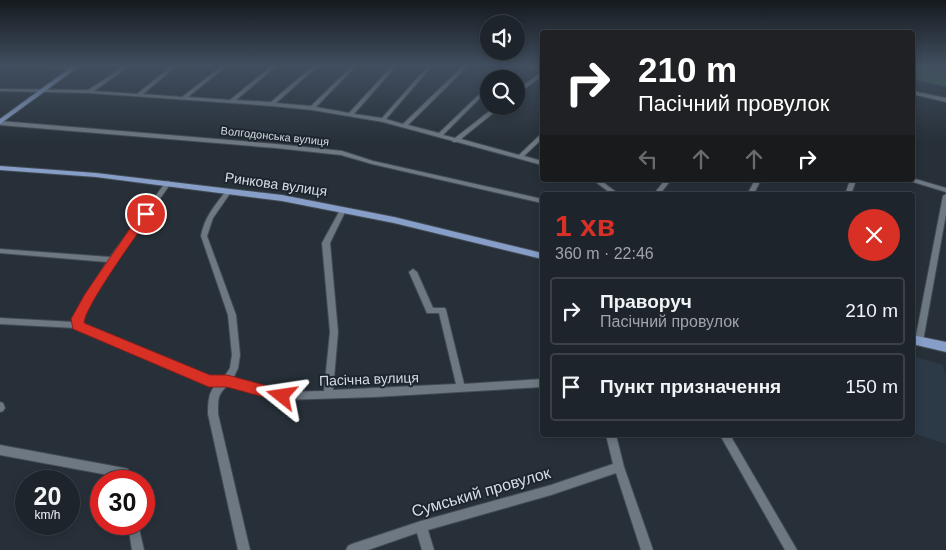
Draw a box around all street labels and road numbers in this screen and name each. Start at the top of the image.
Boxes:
street label: Волгодонська вулиця [220,124,330,148]
street label: Ринкова вулиця [224,169,328,199]
street label: Пасічна вулиця [319,369,419,389]
street label: Сумський провулок [410,464,553,520]

